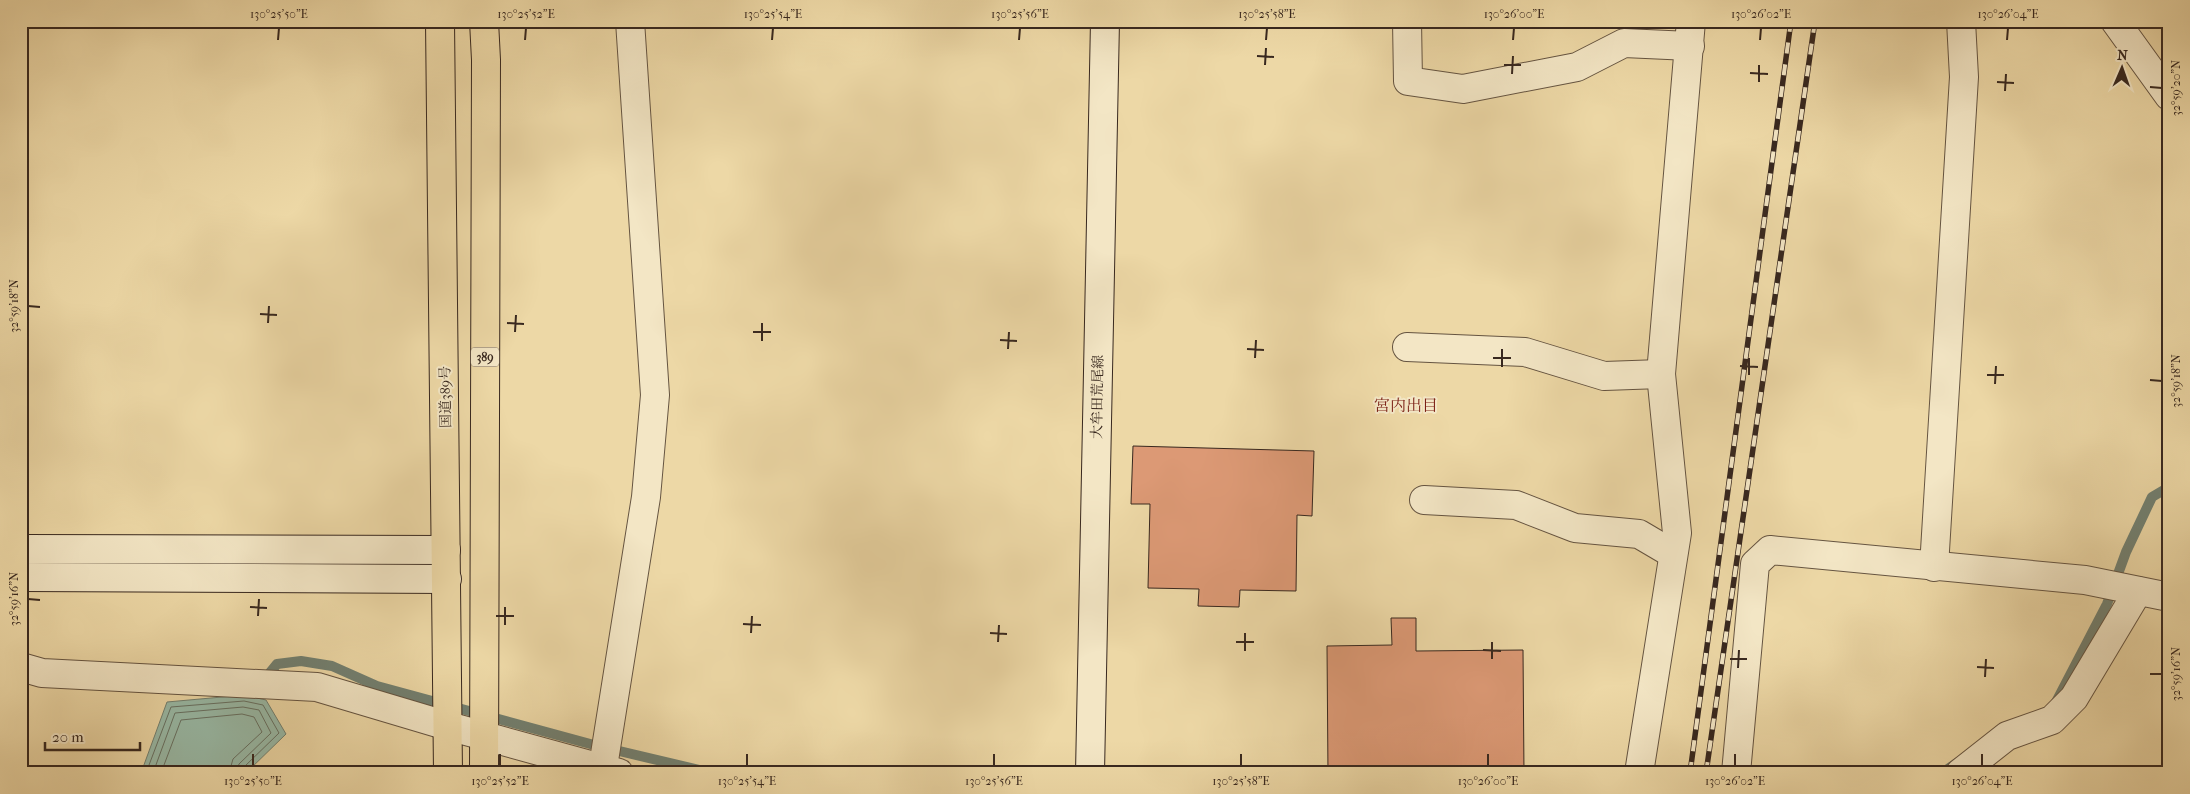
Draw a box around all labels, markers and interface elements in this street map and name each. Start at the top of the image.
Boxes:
text: 130°25'50"E [250,7,308,21]
text: 130°25'52"E [497,7,555,21]
text: 130°25'54"E [744,7,802,21]
text: 130°25'56"E [991,7,1049,21]
text: 130°25'58"E [1238,7,1296,21]
text: 130°26'00"E [1484,7,1544,21]
text: 130°26'02"E [1731,7,1791,21]
text: 130°26'04"E [1977,7,2039,21]
north arrow [2098,42,2148,92]
text: N [2117,47,2128,64]
text: 32°59'20"N [2169,60,2183,116]
text: 32°59'18"N [7,279,21,333]
road number: 389 [471,348,499,367]
text: 32°59'18"N [2169,354,2183,408]
street label: 大牟田荒尾線 [1088,355,1107,439]
street label: 国道389号 [436,366,455,428]
district label: 宮内出目 [1374,396,1438,415]
text: 32°59'16"N [7,572,21,626]
text: 32°59'16"N [2169,647,2183,701]
scale bar [45,719,140,751]
text: 20 m [52,728,84,746]
text: 130°25'50"E [224,774,282,788]
text: 130°25'52"E [471,774,529,788]
text: 130°25'54"E [718,774,776,788]
text: 130°25'56"E [965,774,1023,788]
text: 130°25'58"E [1212,774,1270,788]
text: 130°26'00"E [1458,774,1518,788]
text: 130°26'02"E [1705,774,1765,788]
text: 130°26'04"E [1951,774,2013,788]

